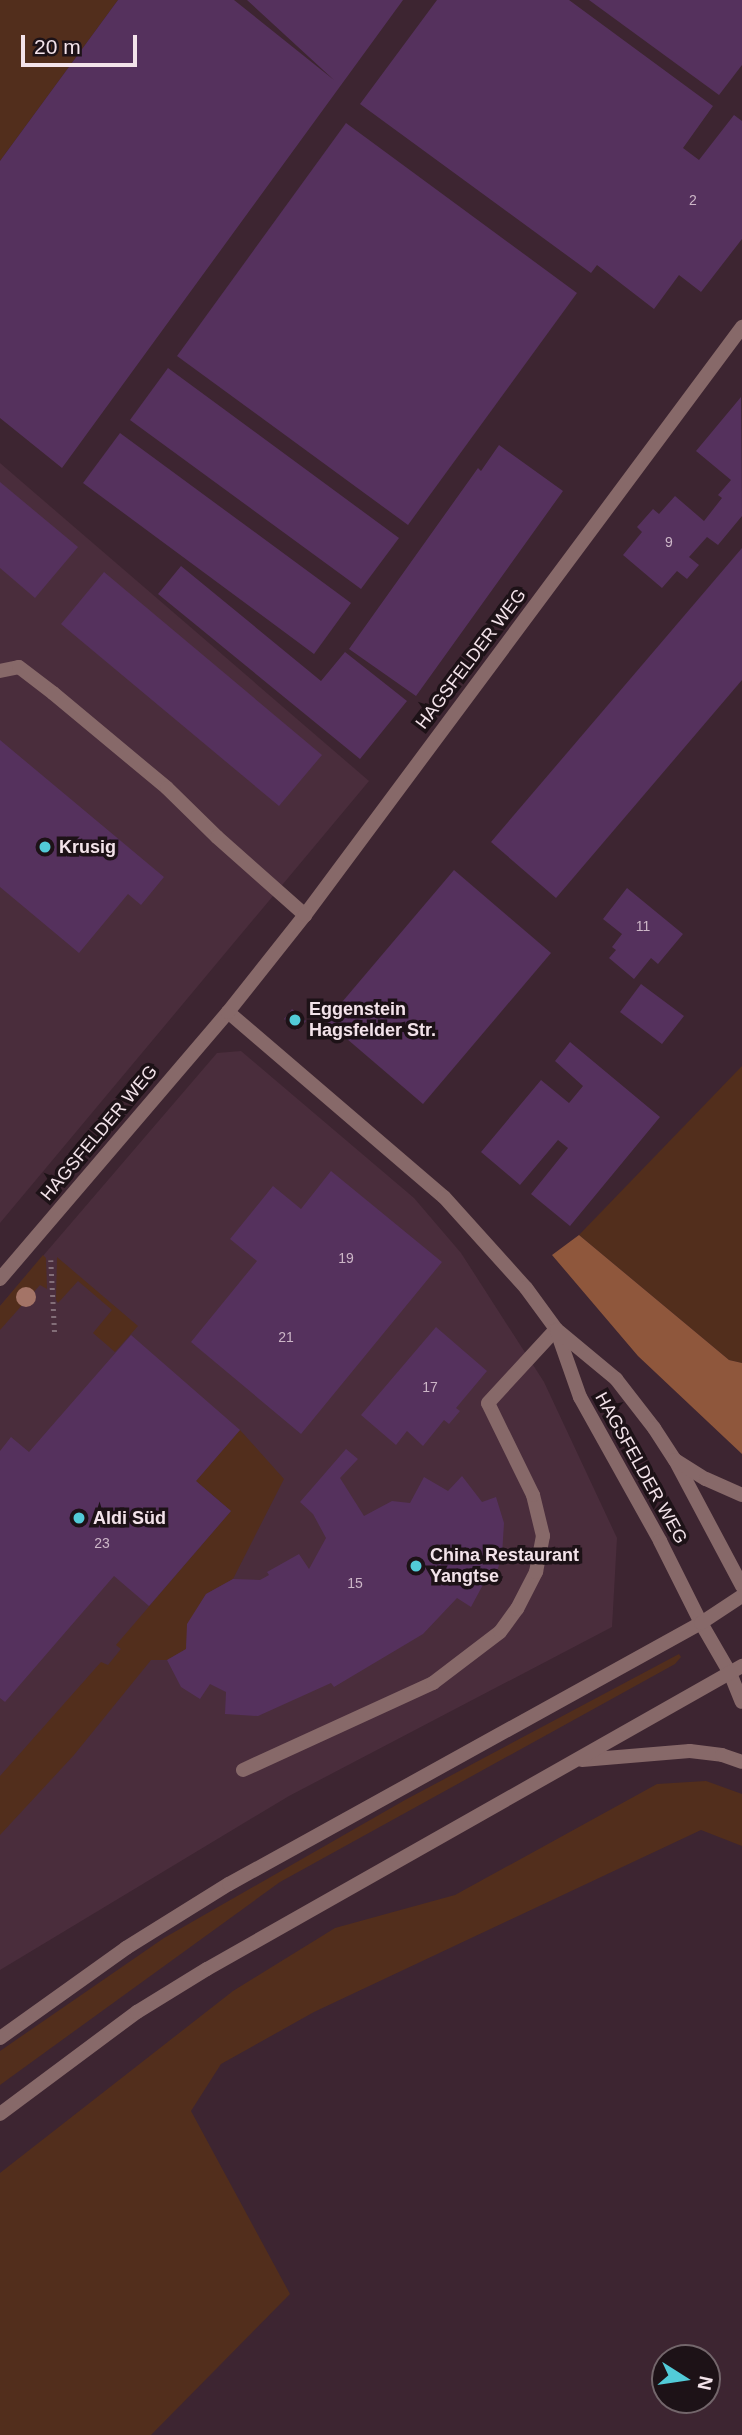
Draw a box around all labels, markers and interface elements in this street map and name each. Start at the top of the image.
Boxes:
scale bar [24,21,140,65]
text: 20 m [34,35,81,58]
house number: 2 [689,192,697,208]
house number: 9 [665,534,673,550]
street label: HAGSFELDER WEG [411,585,531,733]
place label: Krusig [59,836,116,858]
marker: Krusig [37,839,53,855]
house number: 11 [636,918,650,934]
place label: Eggenstein Hagsfelder Str. [309,999,436,1042]
marker: Eggenstein Hagsfelder Str. [287,1012,303,1028]
street label: HAGSFELDER WEG [36,1061,162,1205]
house number: 19 [338,1250,354,1266]
house number: 21 [278,1329,294,1345]
house number: 17 [422,1379,438,1395]
street label: HAGSFELDER WEG [590,1388,692,1548]
place label: Aldi Süd [93,1507,166,1529]
marker: Aldi Süd [71,1510,87,1526]
house number: 23 [94,1535,110,1551]
place label: China Restaurant Yangtse [430,1545,579,1588]
marker: China Restaurant Yangtse [408,1558,424,1574]
house number: 15 [347,1575,363,1591]
north arrow [651,2344,721,2414]
text: N [693,2374,717,2392]

